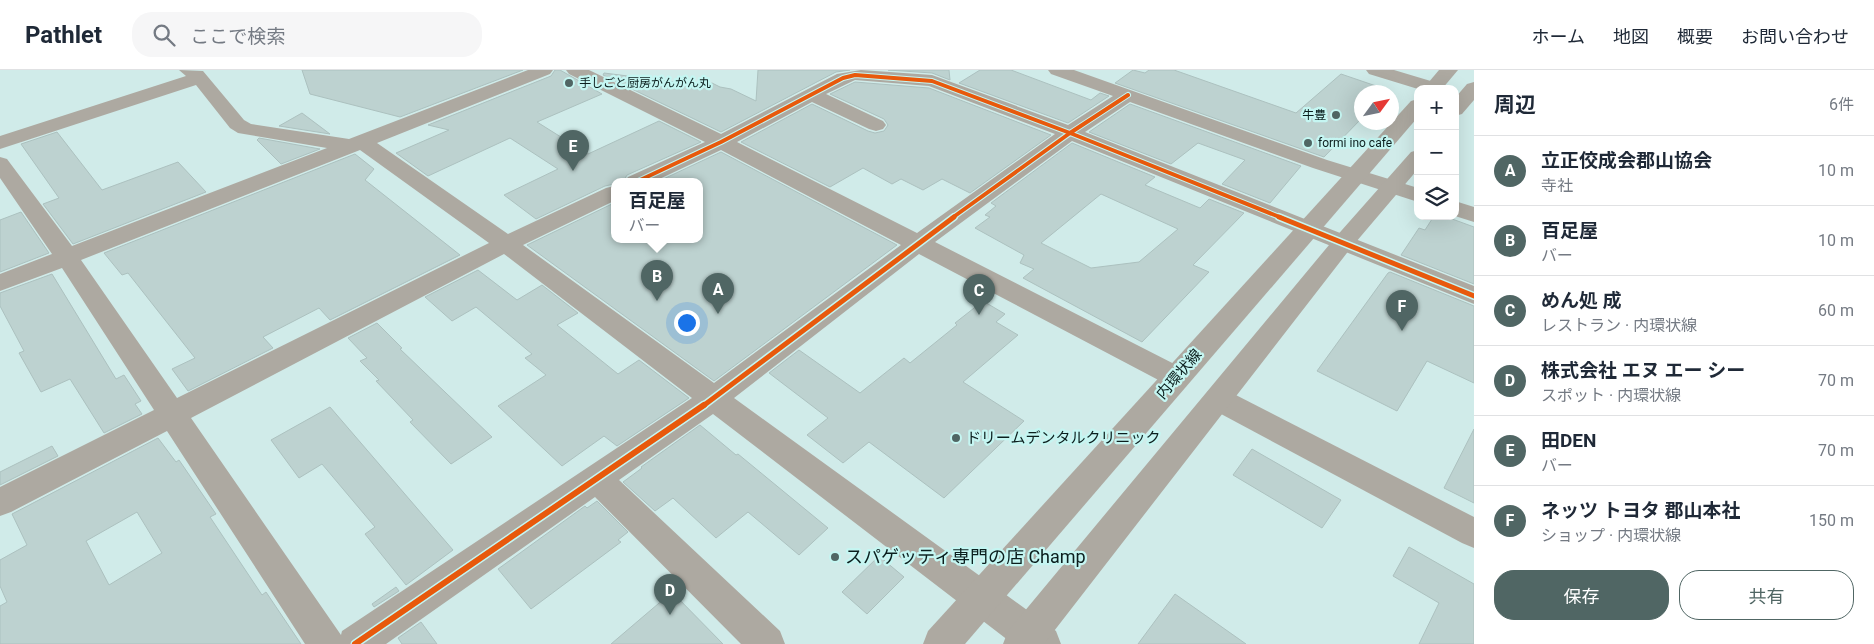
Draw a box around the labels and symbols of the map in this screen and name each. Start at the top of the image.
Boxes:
place label: 手しごと厨房がんがん丸 [579,76,711,90]
marker: 手しごと厨房がんがん丸 [563,77,575,89]
north arrow [1354,85,1399,130]
place label: 牛豊 [1302,108,1326,122]
marker: 牛豊 [1330,109,1342,121]
pin: E [557,130,589,171]
place label: formi ino cafe [1318,136,1392,150]
marker: formi ino cafe [1302,137,1314,149]
pin: B [641,260,673,301]
pin: A [702,273,734,314]
pin: C [963,274,995,315]
pin: F [1386,290,1418,331]
your location [674,310,700,336]
street label: 内環状線 [1153,345,1205,403]
place label: ドリームデンタルクリニック [966,429,1161,447]
marker: ドリームデンタルクリニック [950,432,962,444]
place label: スパゲッティ専門の店 Champ [845,546,1086,567]
marker: スパゲッティ専門の店 Champ [829,551,841,563]
pin: D [654,574,686,615]

